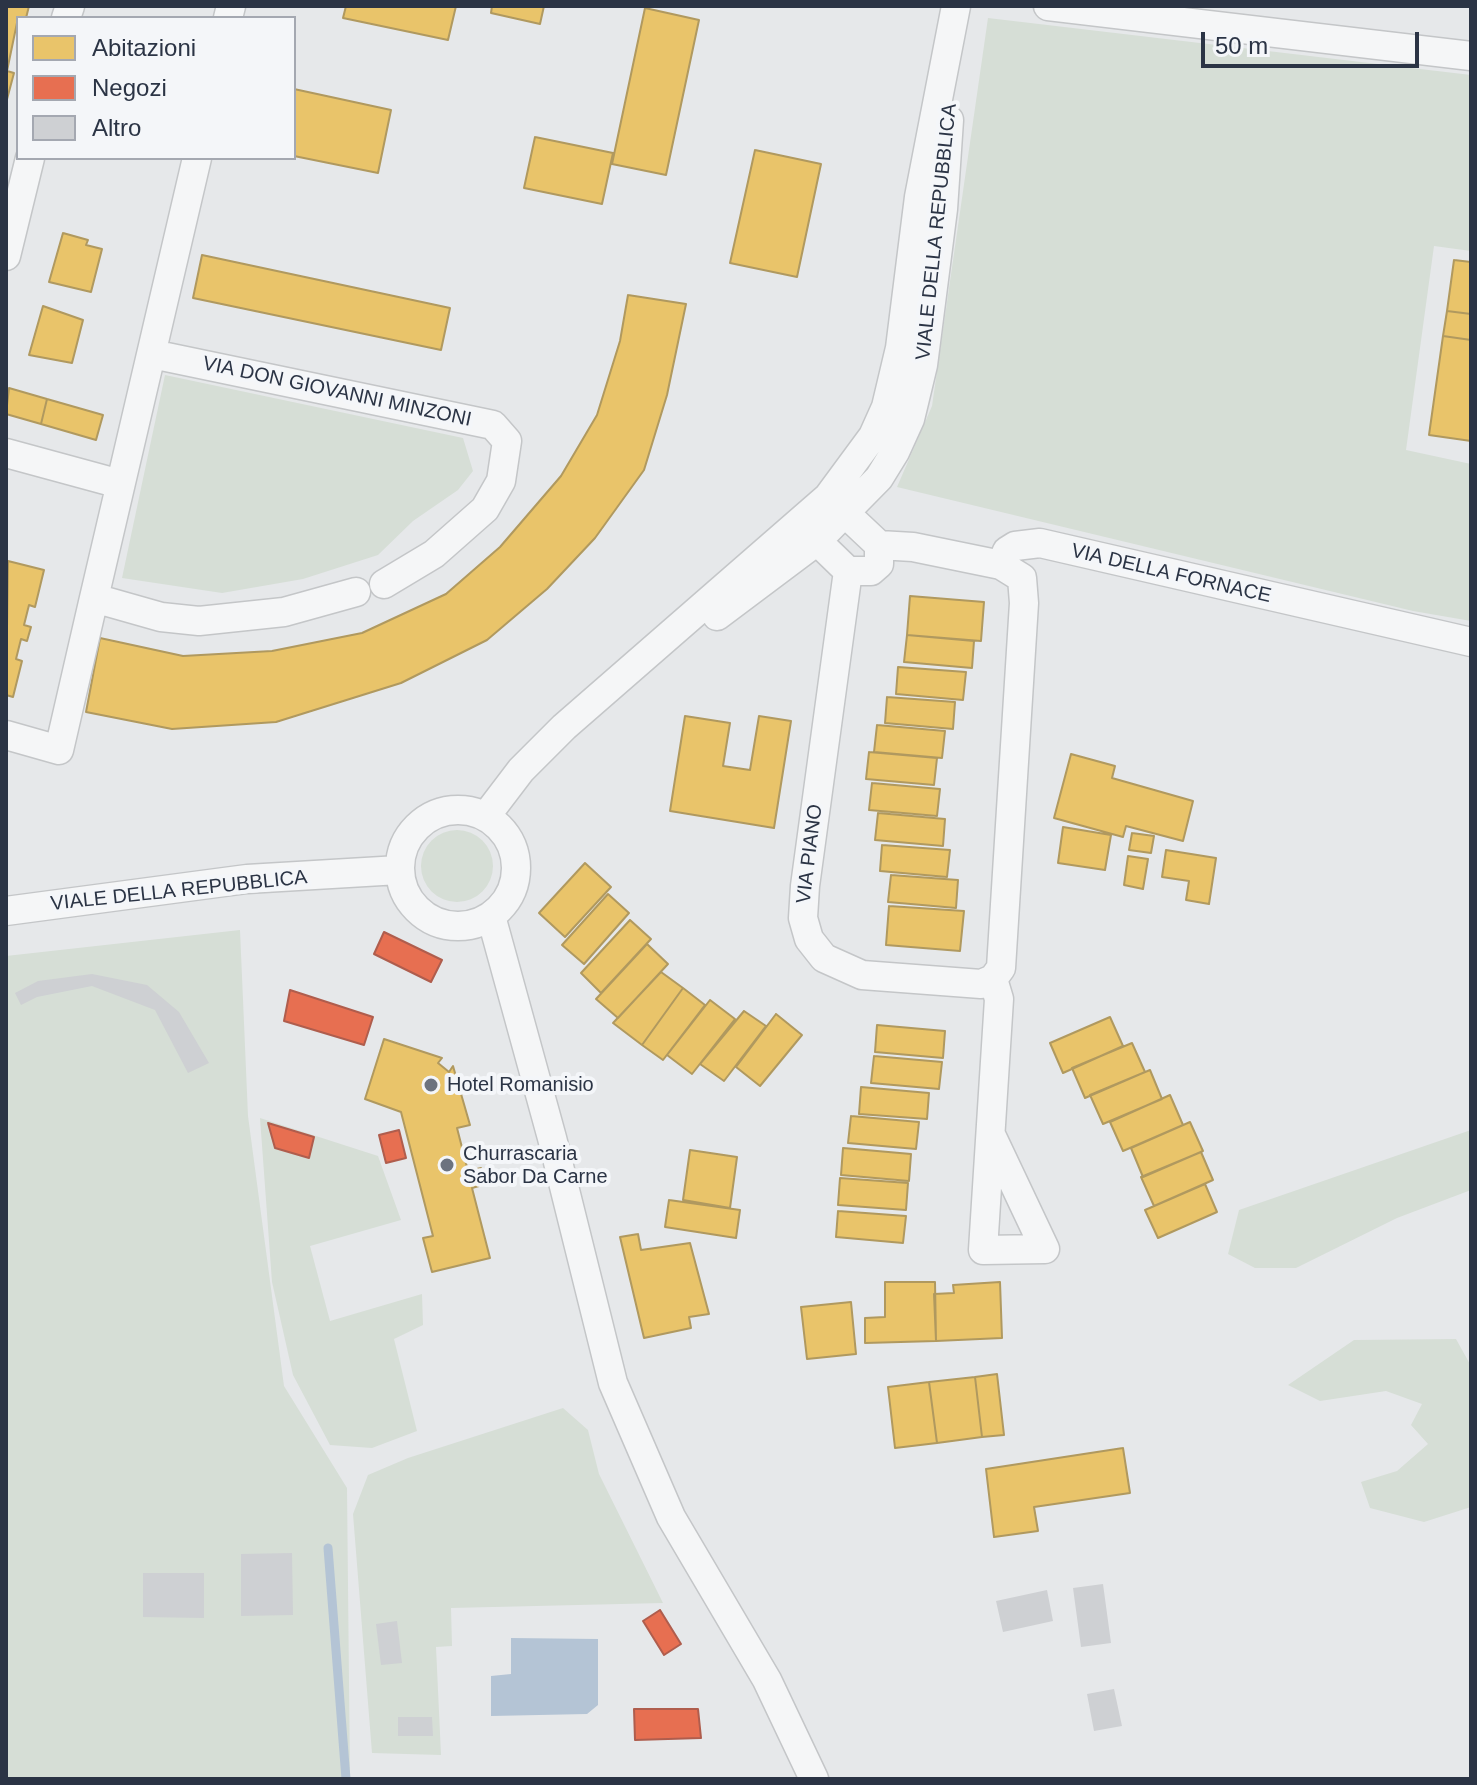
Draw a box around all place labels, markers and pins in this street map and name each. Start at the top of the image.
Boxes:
place label: Hotel Romanisio [447,1073,594,1097]
marker: Hotel Romanisio [422,1076,440,1094]
place label: Churrascaria Sabor Da Carne [463,1142,608,1189]
marker: Churrascaria Sabor Da Carne [438,1156,456,1174]

